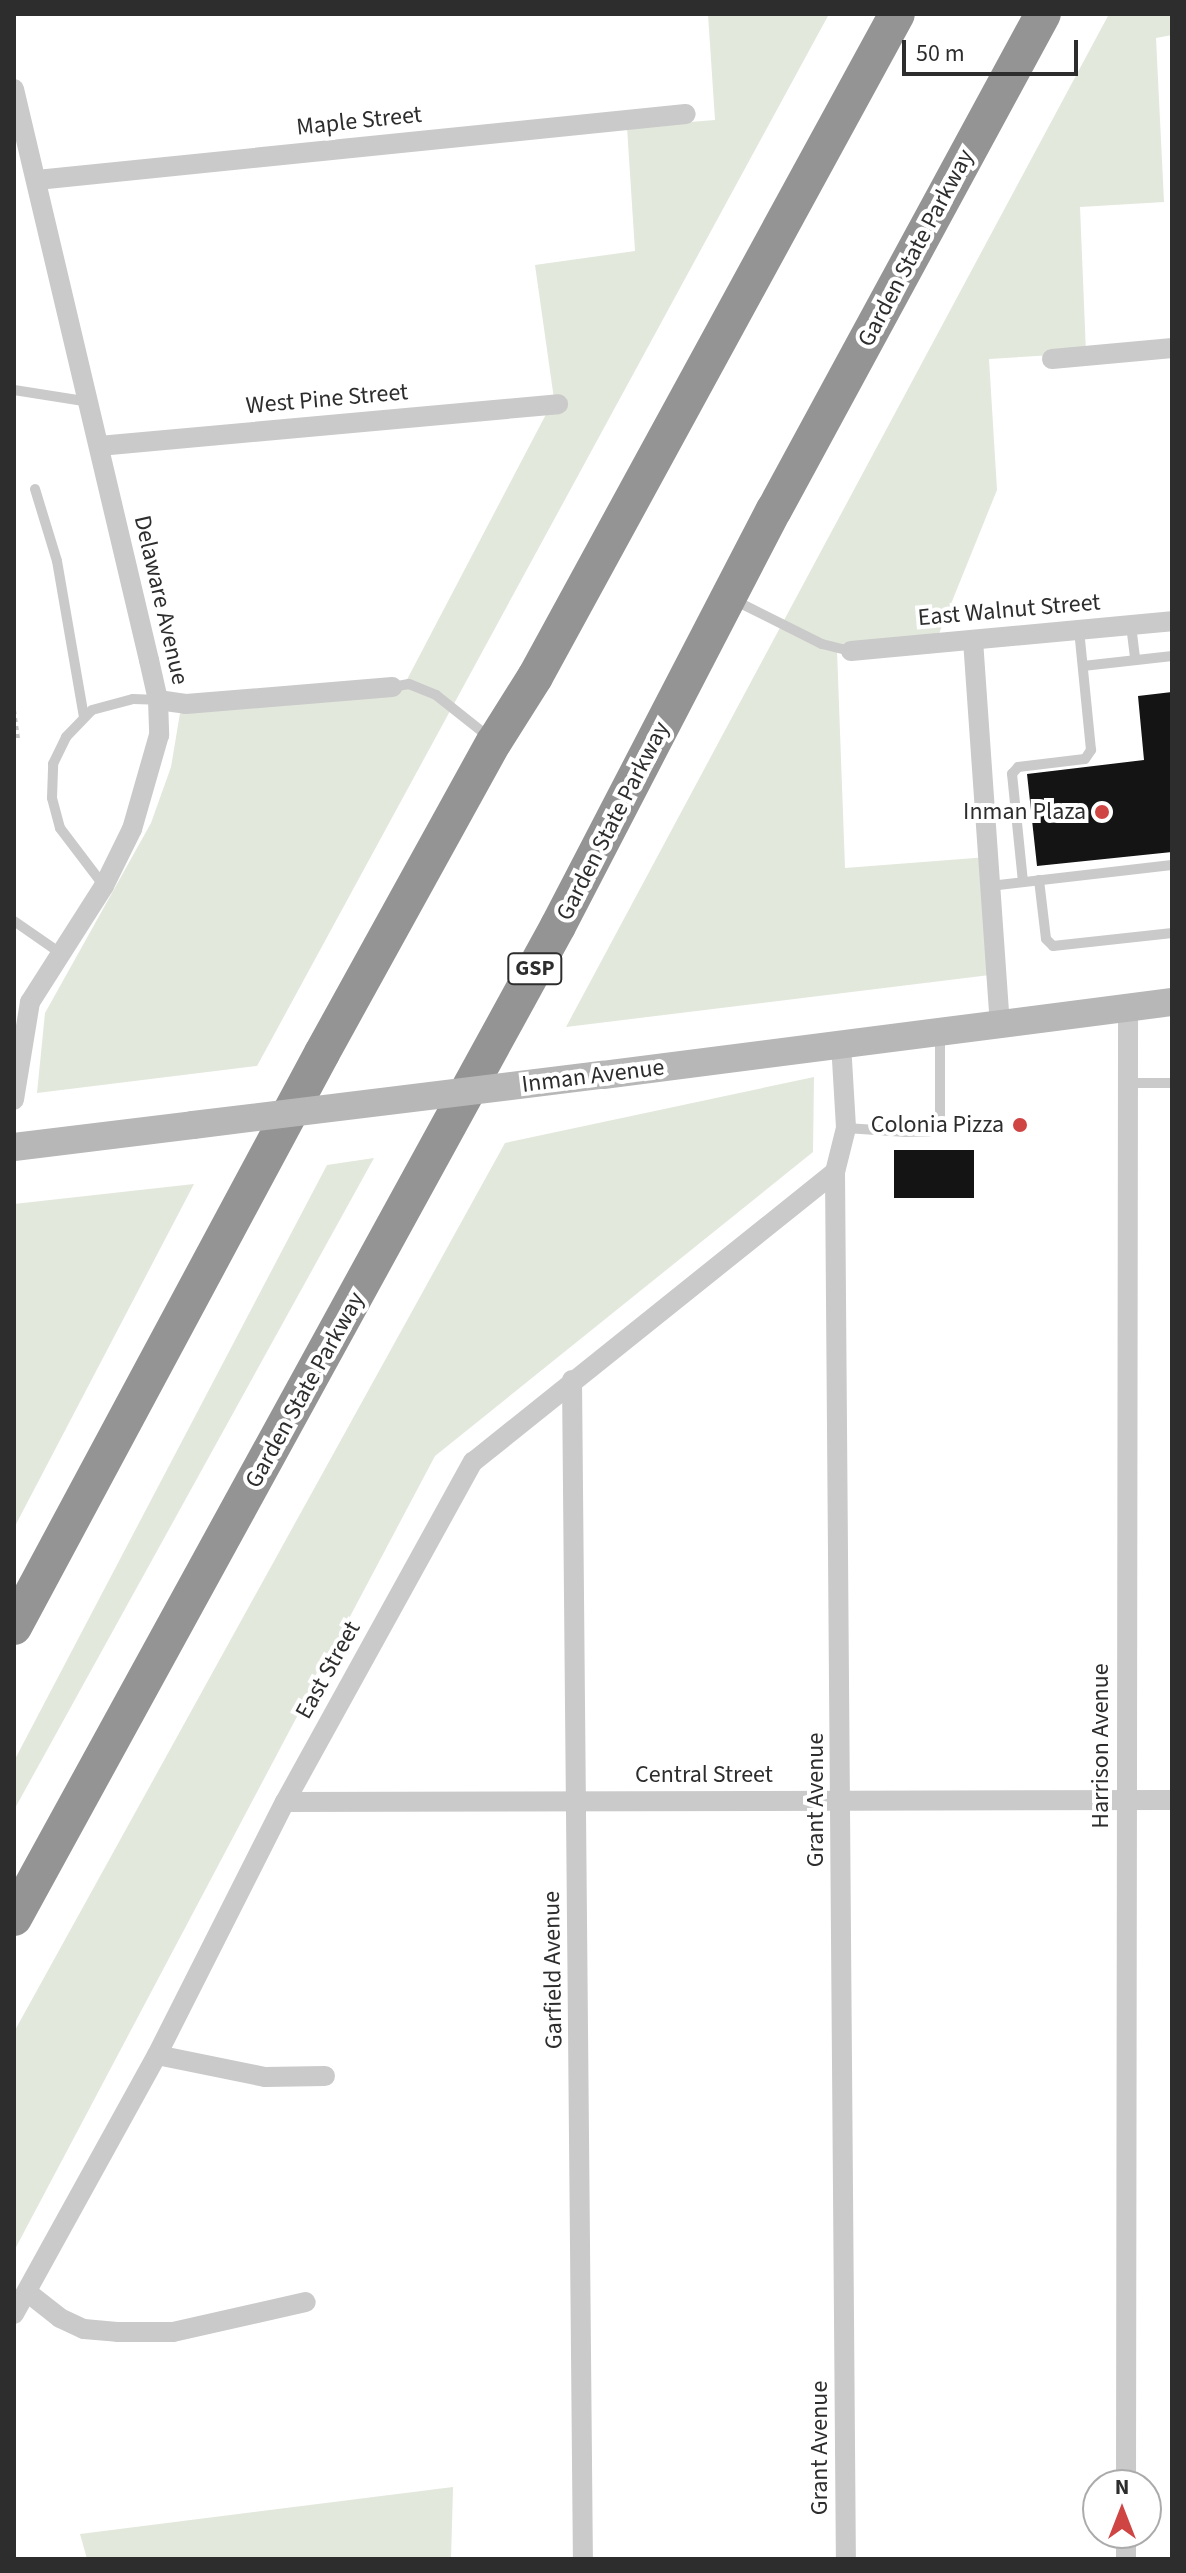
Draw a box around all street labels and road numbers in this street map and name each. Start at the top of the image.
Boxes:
street label: Maple Street [295,100,423,142]
street label: Garden State Parkway [852,144,980,352]
street label: West Pine Street [245,378,409,420]
street label: Delaware Avenue [128,513,194,687]
street label: East Walnut Street [917,588,1101,632]
street label: Garden State Parkway [550,717,676,925]
road number: GSP [507,951,563,987]
street label: Inman Avenue [520,1053,666,1099]
street label: Garden State Parkway [239,1287,371,1493]
street label: East Street [289,1616,367,1724]
street label: Harrison Avenue [1087,1663,1115,1829]
street label: Grant Avenue [802,1733,830,1867]
street label: Central Street [635,1761,773,1789]
street label: Garfield Avenue [537,1891,569,2049]
street label: Grant Avenue [806,2381,834,2515]

